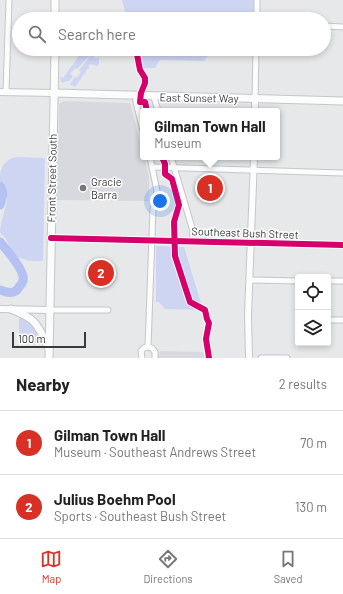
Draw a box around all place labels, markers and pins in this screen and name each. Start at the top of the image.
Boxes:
pin: 1 [197,173,223,203]
place label: Gracie Barra [91,175,122,201]
marker: Gracie Barra [78,183,88,193]
pin: 2 [88,258,114,288]

